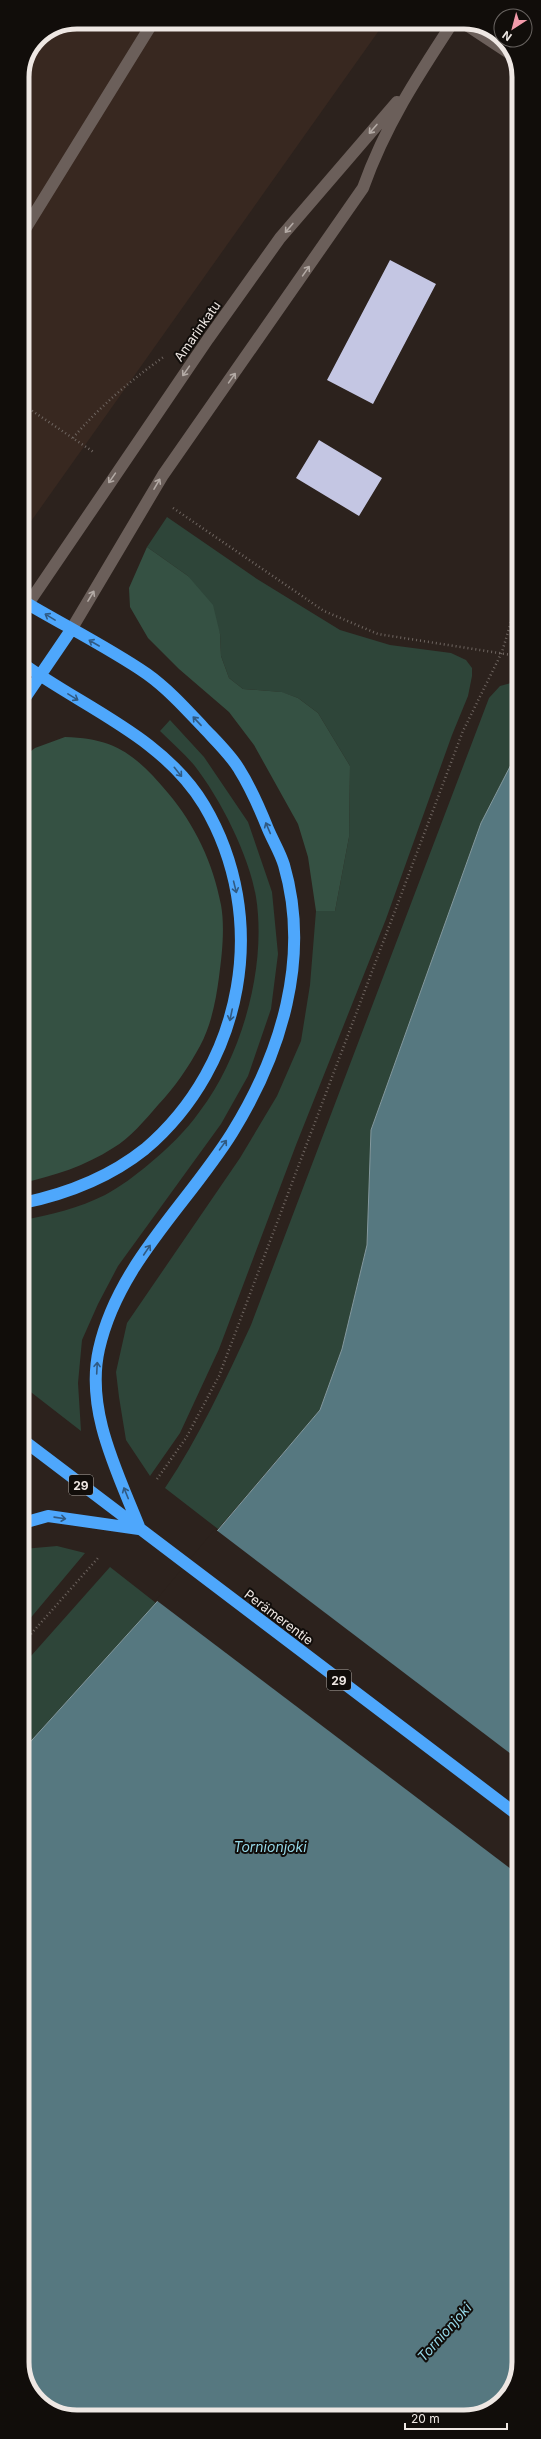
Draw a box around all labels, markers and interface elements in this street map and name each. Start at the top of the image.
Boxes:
north arrow [493,8,533,48]
text: N [500,28,515,44]
one-way arrow [369,124,378,134]
one-way arrow [284,223,293,234]
one-way arrow [302,266,310,277]
street label: Amarinkatu [170,298,224,364]
one-way arrow [182,365,190,376]
one-way arrow [228,372,236,383]
one-way arrow [108,472,116,483]
one-way arrow [154,478,162,490]
one-way arrow [88,590,96,602]
one-way arrow [44,612,56,620]
one-way arrow [88,638,100,646]
one-way arrow [67,693,79,701]
one-way arrow [192,716,202,726]
one-way arrow [174,766,183,777]
one-way arrow [264,823,271,835]
one-way arrow [231,880,239,893]
one-way arrow [227,1009,235,1022]
one-way arrow [219,1139,228,1150]
one-way arrow [143,1245,151,1256]
one-way arrow [94,1362,101,1375]
road number: 29 [69,1475,93,1495]
one-way arrow [121,1488,129,1500]
one-way arrow [54,1514,67,1522]
street label: Perämerentie [241,1586,317,1648]
road number: 29 [327,1670,351,1690]
water label: Tornionjoki [233,1838,307,1855]
water label: Tornionjoki [413,2299,475,2365]
scale bar [405,2405,507,2431]
text: 20 m [411,2411,440,2426]

